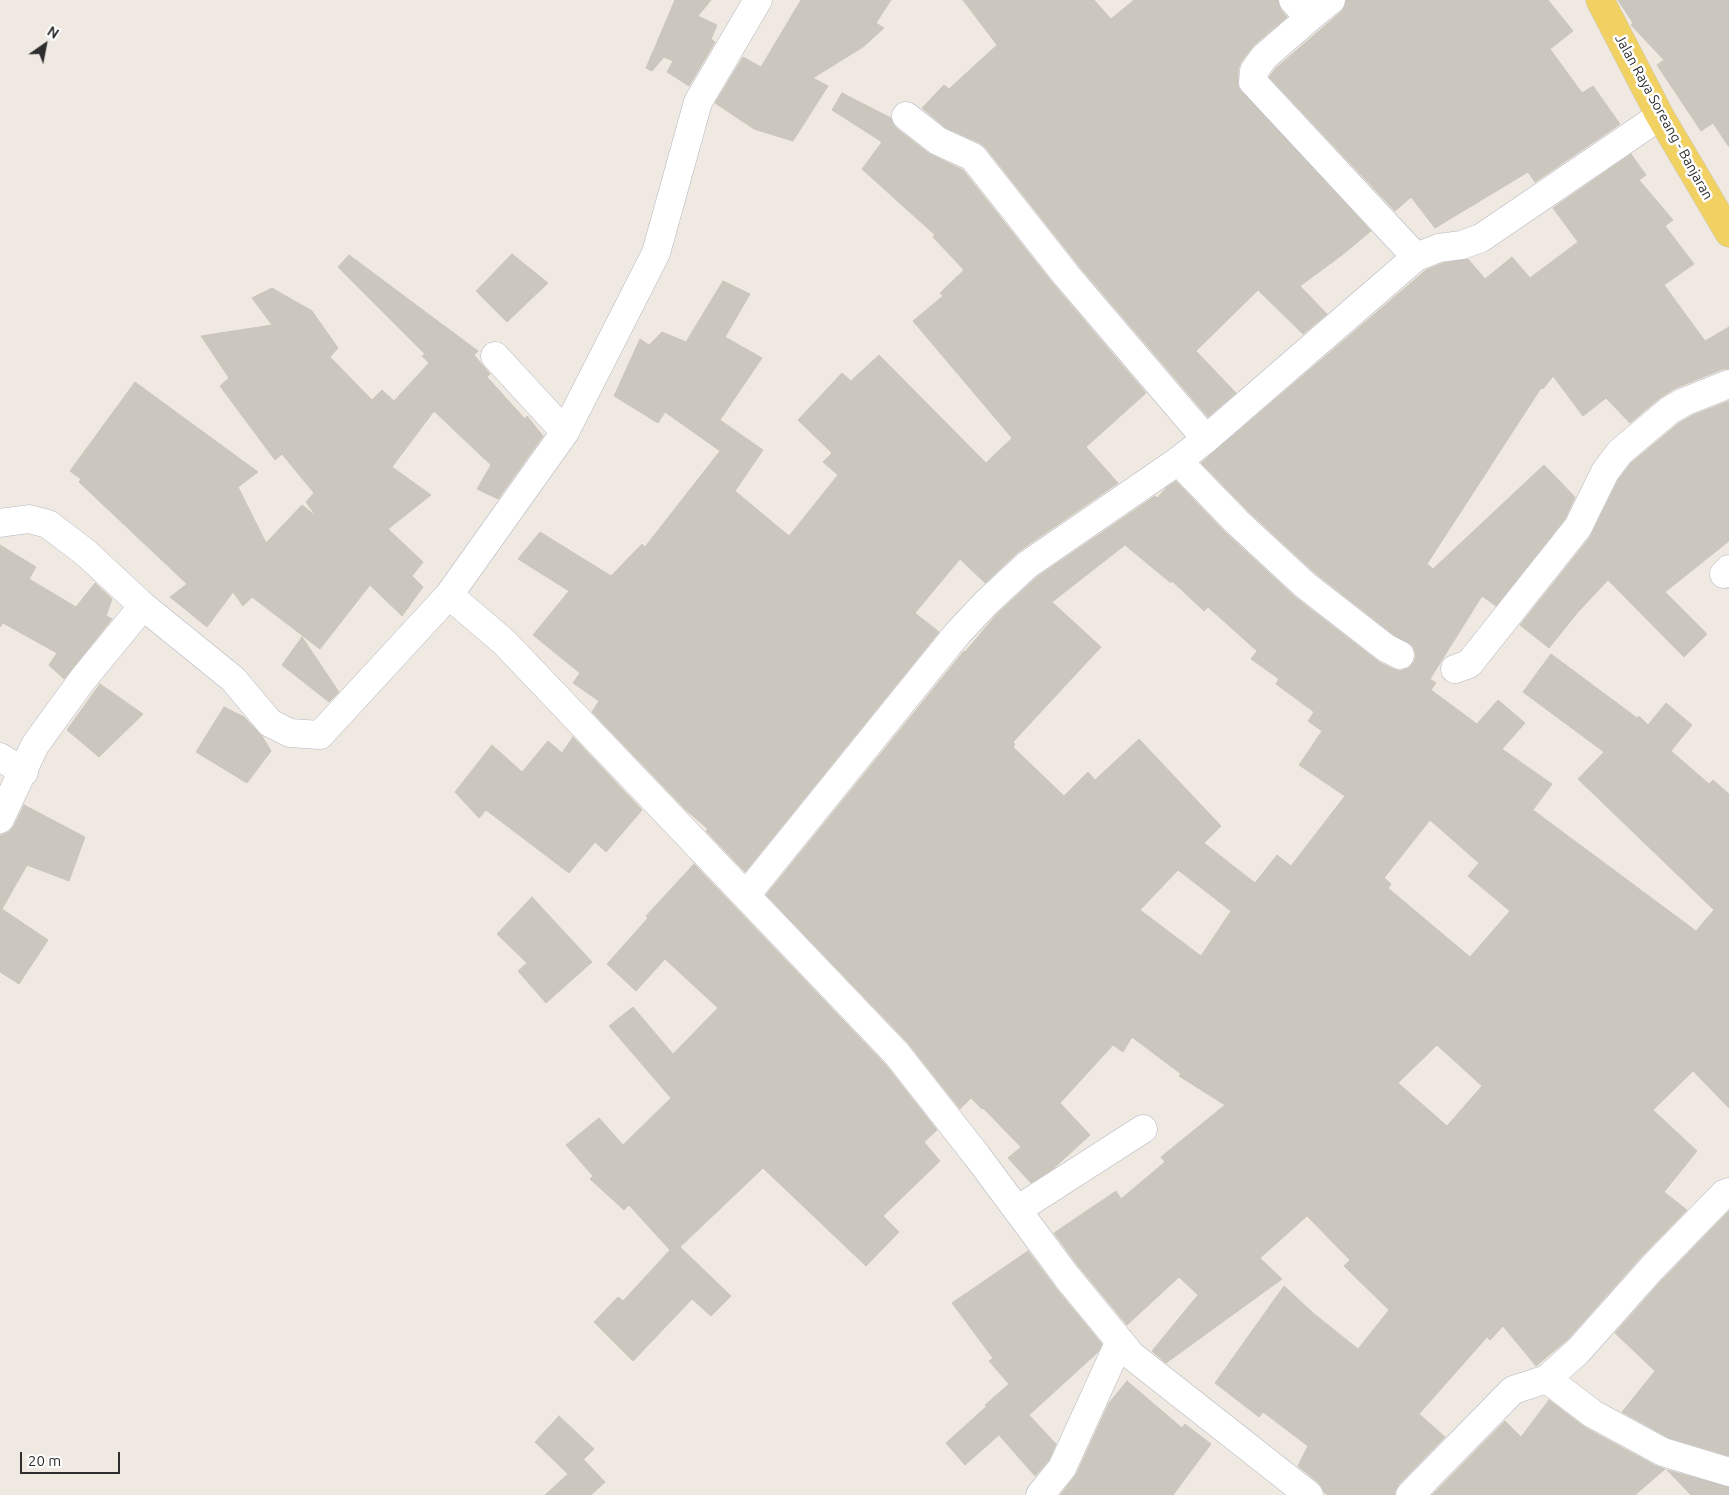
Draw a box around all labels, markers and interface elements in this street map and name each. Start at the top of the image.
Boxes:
north arrow [20,20,70,70]
text: N [44,23,62,42]
street label: Jalan Raya Soreang - Banjaran [1611,31,1717,203]
scale bar [22,1442,122,1474]
text: 20 m [28,1452,61,1469]

